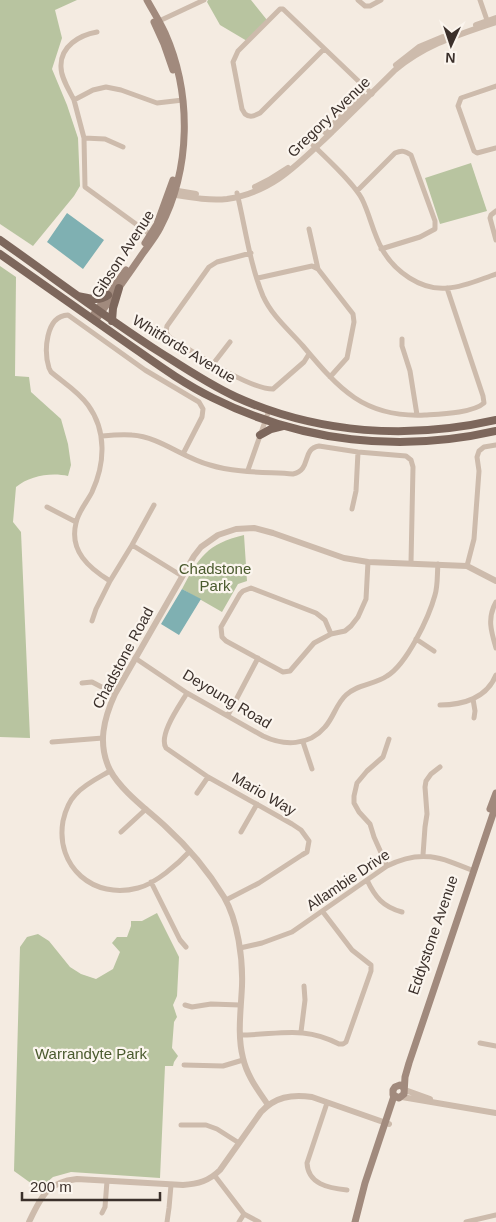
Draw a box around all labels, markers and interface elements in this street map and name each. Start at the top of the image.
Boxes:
north arrow [426,20,476,70]
text: N [445,50,456,66]
street label: Gregory Avenue [284,73,373,160]
street label: Gibson Avenue [88,207,157,301]
street label: Whitfords Avenue [130,311,239,386]
park label: Chadstone Park [179,560,251,594]
street label: Chadstone Road [89,604,156,711]
street label: Deyoung Road [180,666,275,732]
street label: Mario Way [229,768,300,819]
street label: Allambie Drive [303,846,393,914]
street label: Eddystone Avenue [404,873,461,997]
park label: Warrandyte Park [35,1045,147,1062]
scale bar [22,1170,160,1202]
text: 200 m [30,1178,72,1195]

